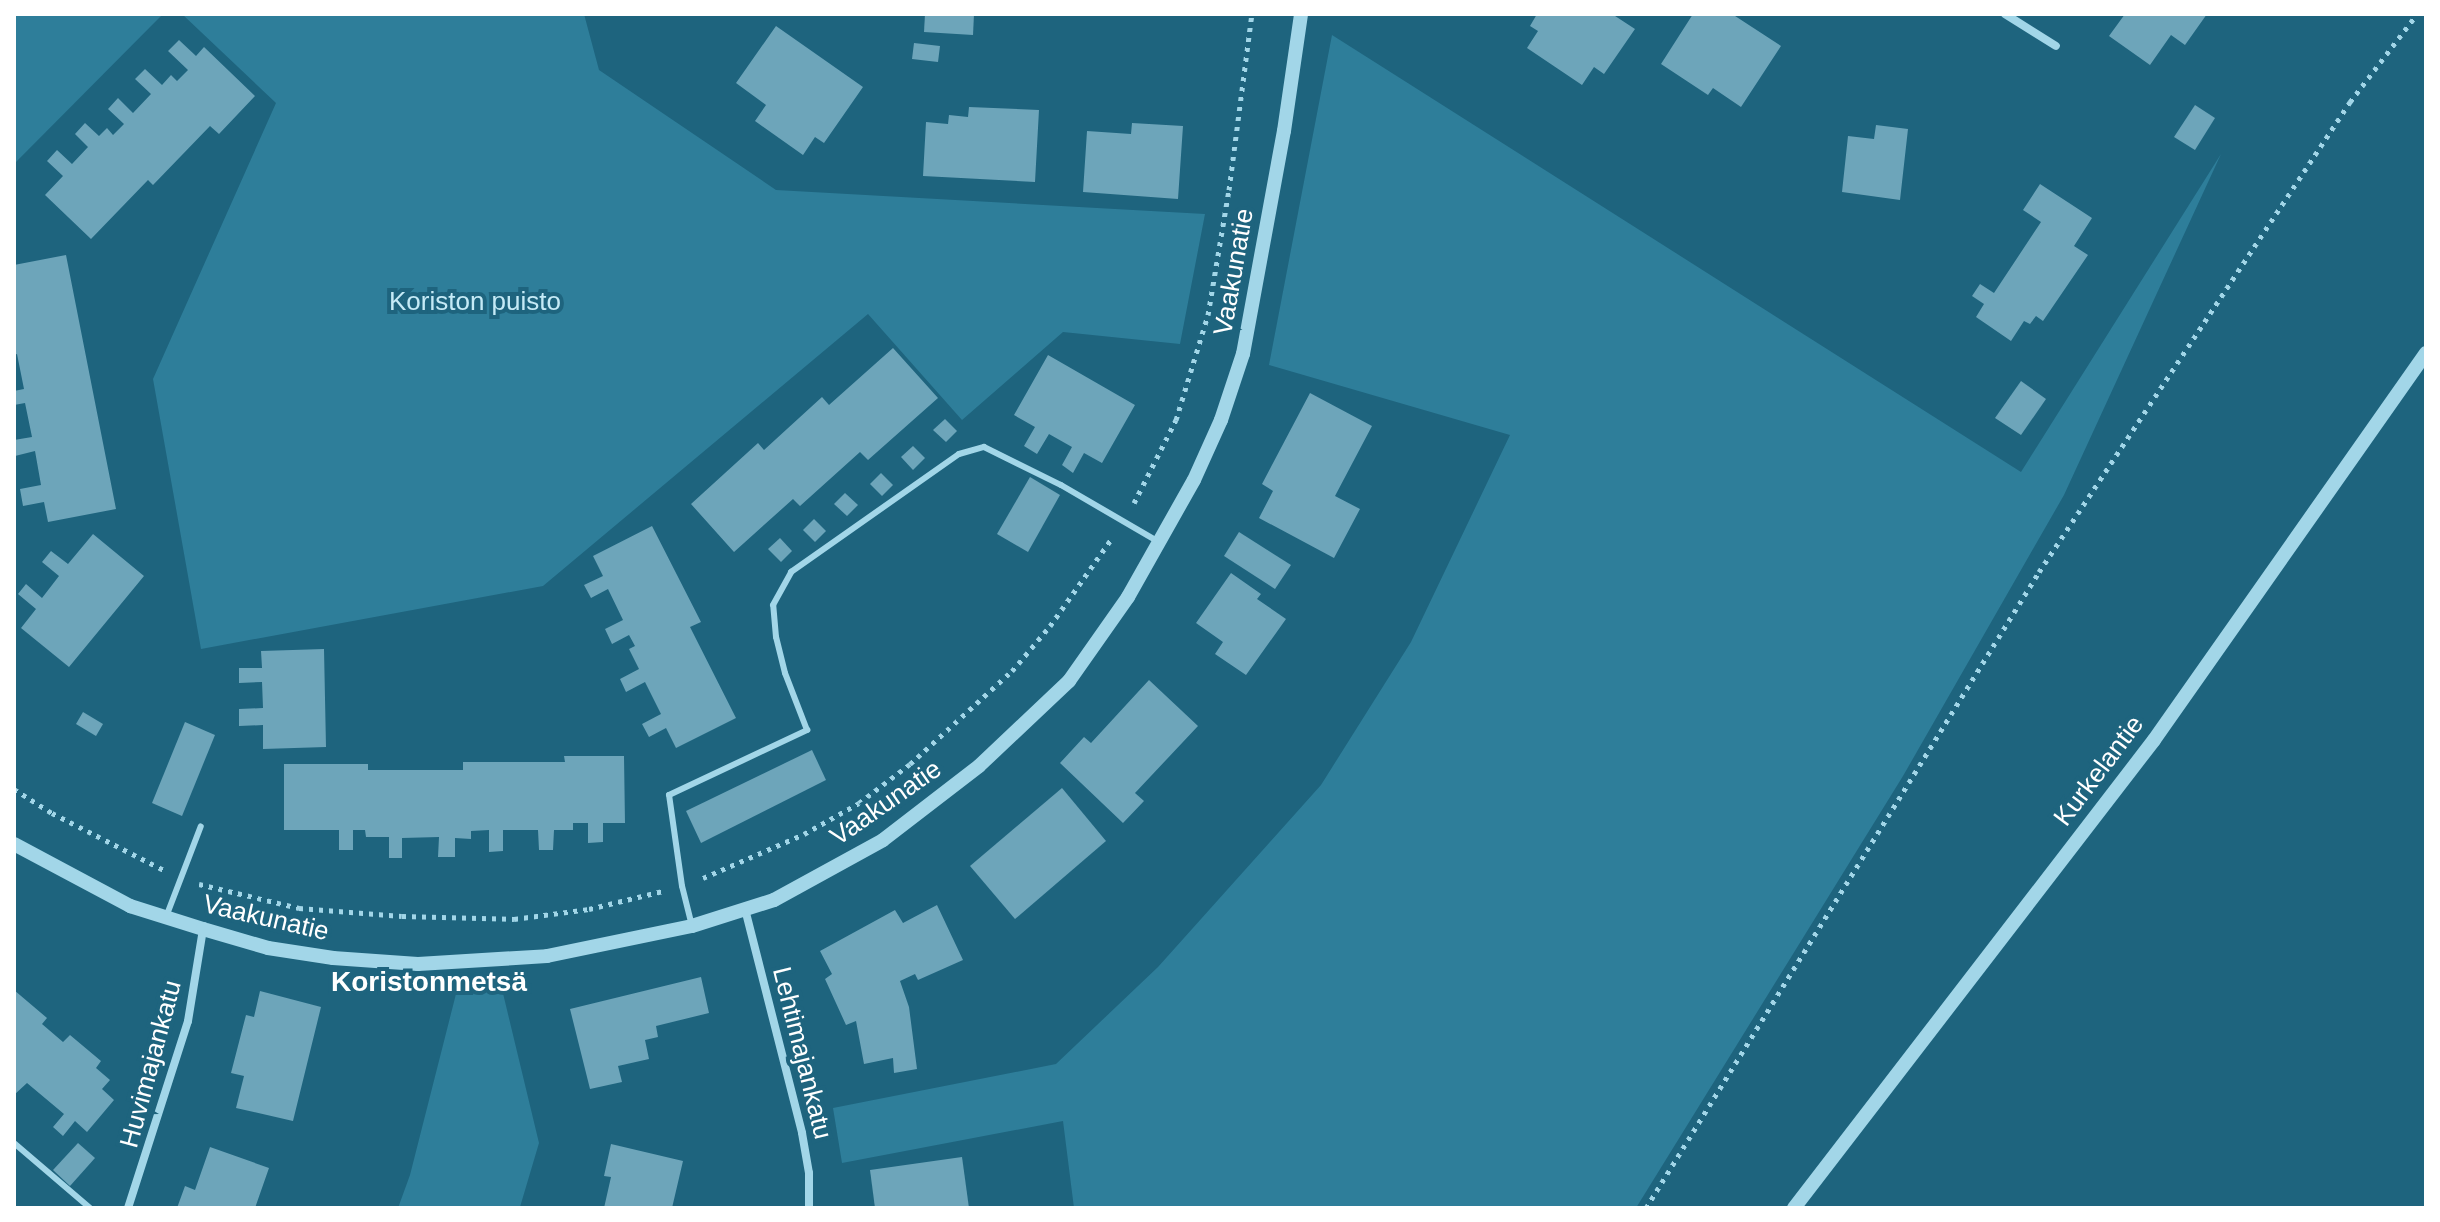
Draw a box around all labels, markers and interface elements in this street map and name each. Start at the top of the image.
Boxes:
street label: Vaakunatie [1208,206,1260,338]
park label: Koriston puisto [389,286,561,318]
street label: Kurkelantie [2047,710,2151,832]
street label: Vaakunatie [825,753,947,853]
street label: Vaakunatie [200,888,332,948]
street label: Lehtimajankatu [766,964,838,1142]
district label: Koristonmetsä [331,965,527,999]
street label: Huvimajankatu [114,977,188,1151]

